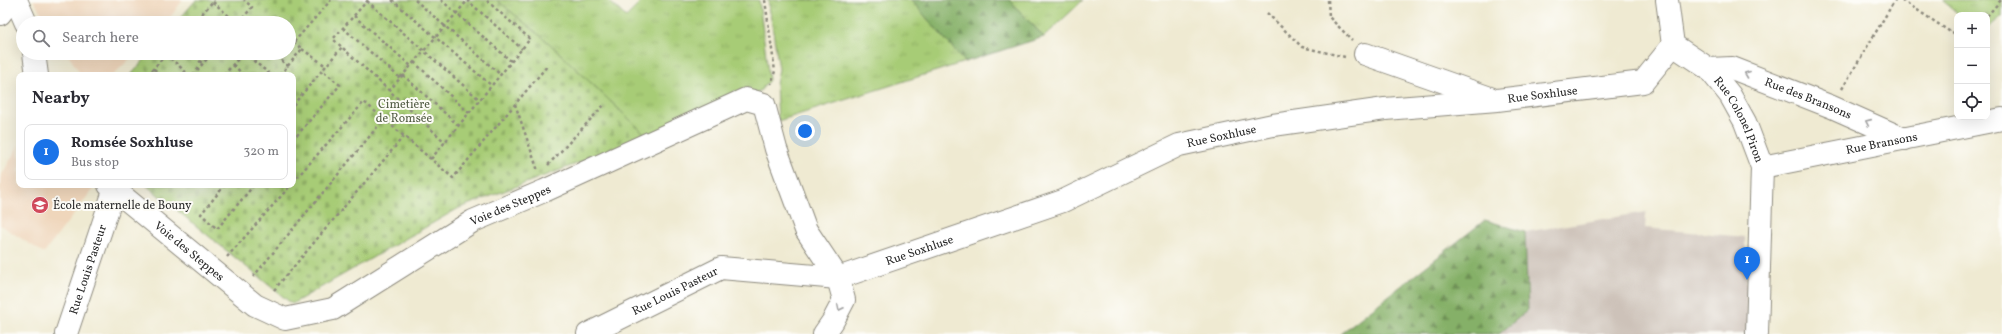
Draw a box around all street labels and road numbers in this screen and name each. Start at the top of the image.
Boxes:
street label: Rue Colonel Piron [1709,74,1767,165]
street label: Rue des Bransons [1762,74,1854,124]
street label: Rue Soxhluse [1507,83,1579,108]
street label: Rue Soxhluse [1186,122,1258,152]
street label: Rue Bransons [1845,129,1919,159]
street label: Voie des Steppes [468,182,554,230]
street label: Voie des Steppes [150,218,227,285]
street label: Rue Louis Pasteur [66,223,111,317]
street label: Rue Soxhluse [884,232,956,270]
street label: Rue Louis Pasteur [630,264,721,320]

